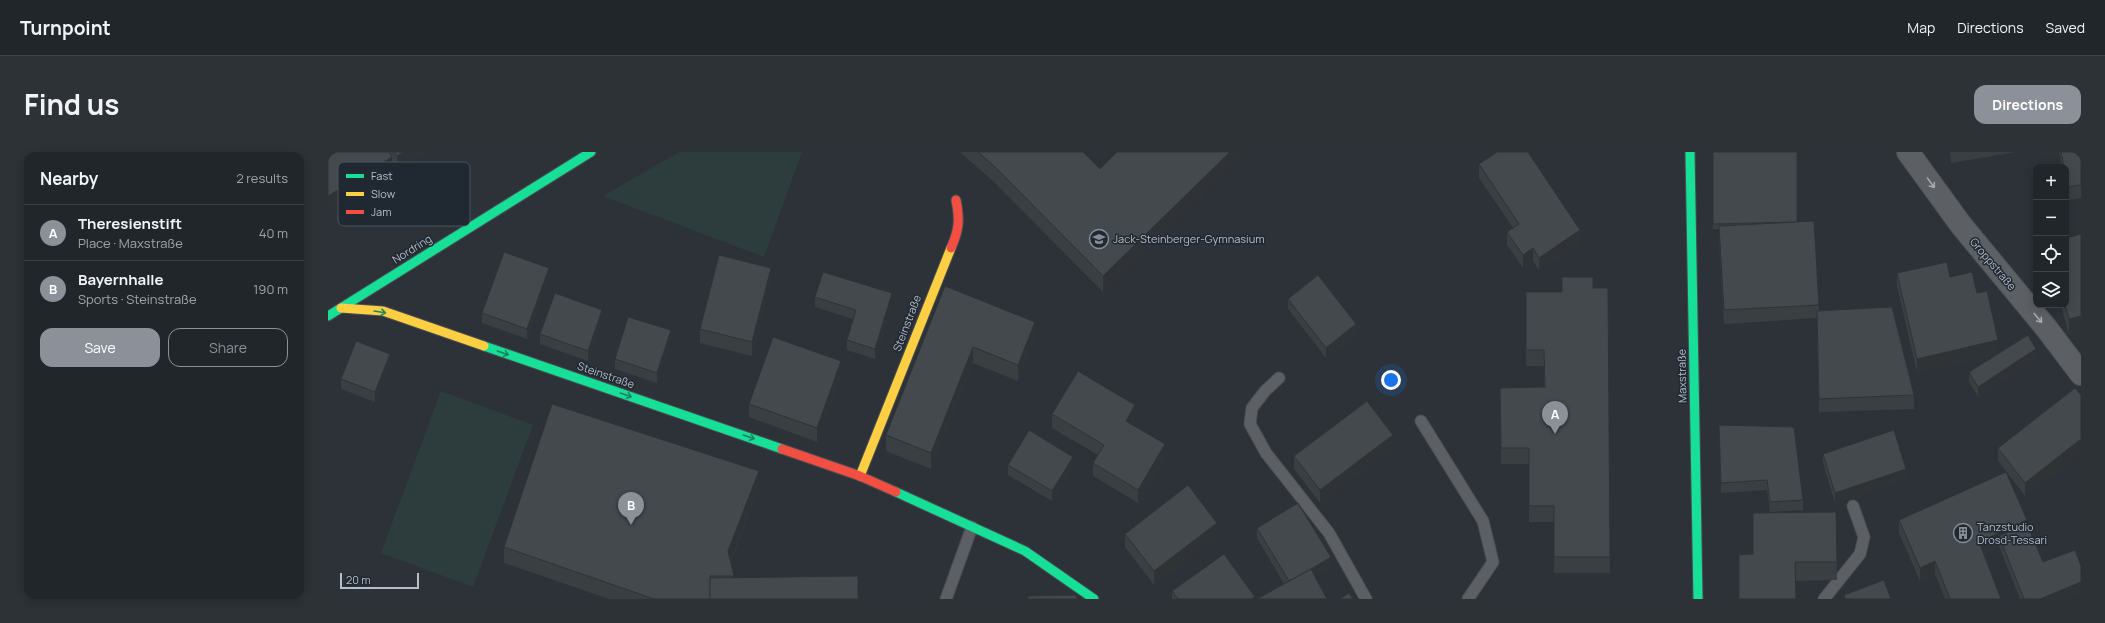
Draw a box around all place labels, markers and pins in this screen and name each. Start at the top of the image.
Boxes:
school or university icon: Jack-Steinberger-Gymnasium [1088,228,1110,250]
place label: Jack-Steinberger-Gymnasium [1113,231,1265,246]
pin: A [1542,401,1568,434]
pin: B [618,492,644,525]
place label: Tanzstudio Drosd-Tessari [1977,519,2047,547]
building icon: Tanzstudio Drosd-Tessari [1952,522,1974,544]

